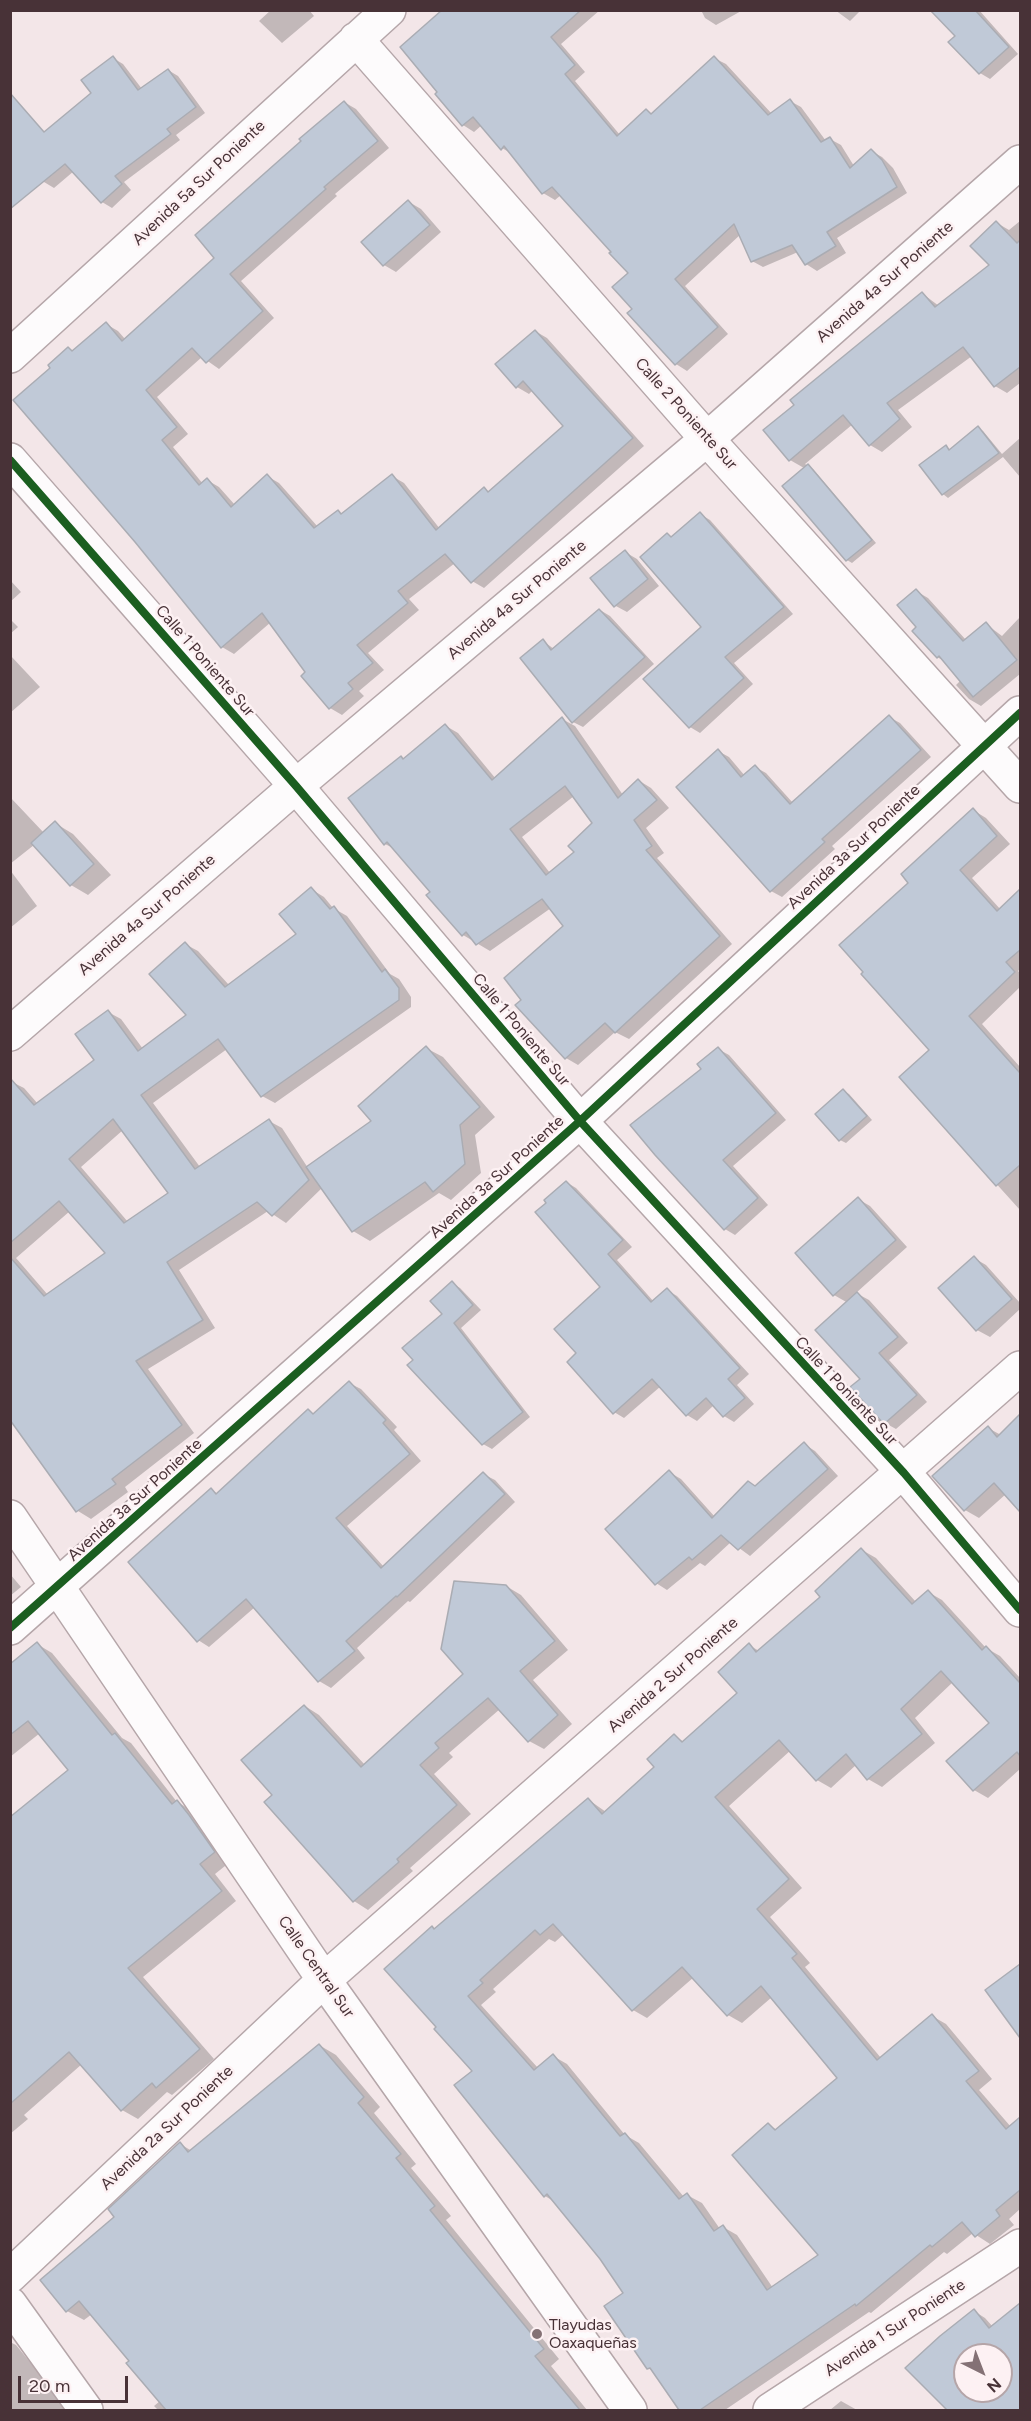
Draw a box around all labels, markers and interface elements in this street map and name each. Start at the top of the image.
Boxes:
street label: Avenida 5a Sur Poniente [129,116,269,250]
street label: Avenida 4a Sur Poniente [813,217,957,347]
street label: Calle 2 Poniente Sur [631,354,741,474]
street label: Avenida 4a Sur Poniente [444,536,590,664]
street label: Calle 1 Poniente Sur [151,601,259,721]
street label: Avenida 3a Sur Poniente [784,781,924,913]
street label: Avenida 4a Sur Poniente [75,850,219,980]
street label: Calle 1 Poniente Sur [468,970,574,1090]
street label: Avenida 3a Sur Poniente [426,1112,568,1242]
street label: Calle 1 Poniente Sur [791,1333,901,1449]
street label: Avenida 3a Sur Poniente [64,1435,206,1565]
street label: Avenida 2 Sur Poniente [604,1613,742,1737]
street label: Calle Central Sur [274,1912,358,2022]
street label: Avenida 2a Sur Poniente [97,2062,237,2194]
street label: Avenida 1 Sur Poniente [821,2275,969,2381]
place label: Tlayudas Oaxaqueñas [549,2315,637,2353]
marker: Tlayudas Oaxaqueñas [530,2327,544,2341]
north arrow [953,2343,1013,2403]
scale bar [21,2364,130,2402]
text: N [983,2374,1005,2396]
text: 20 m [29,2375,70,2397]

